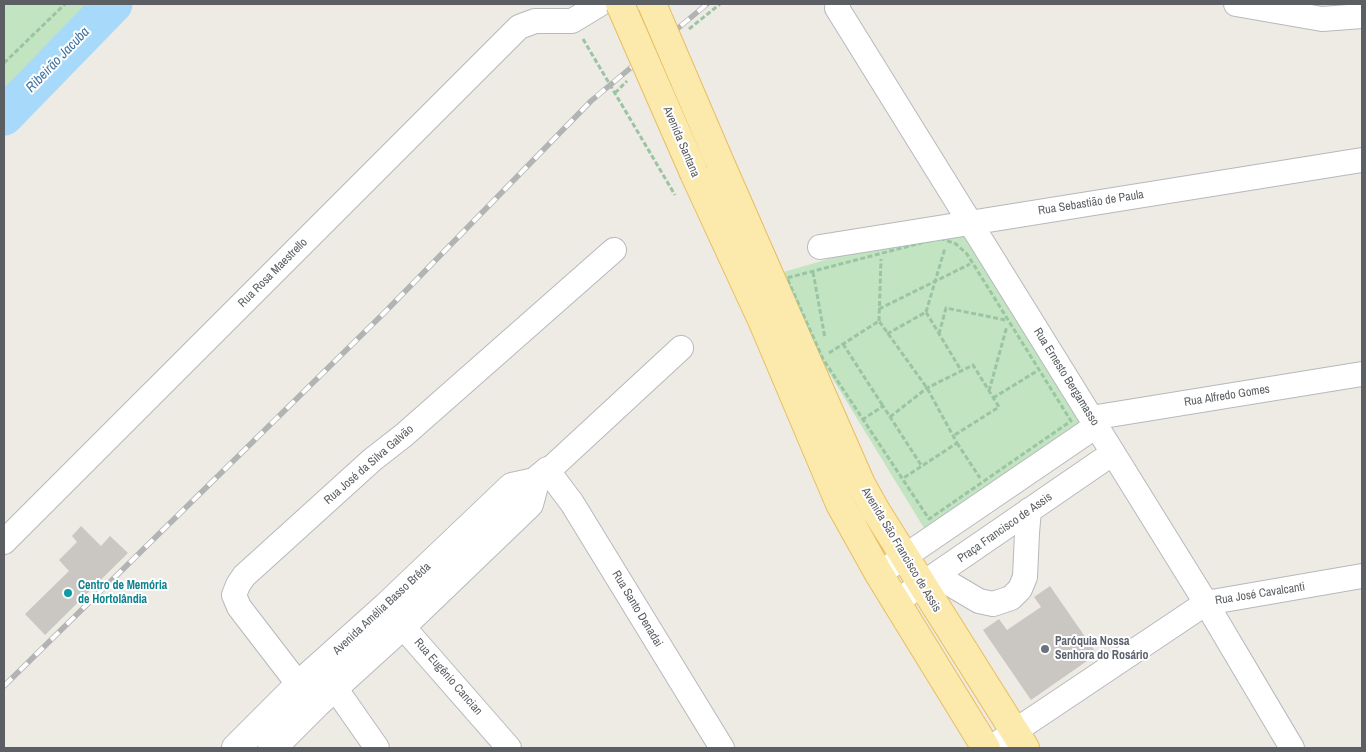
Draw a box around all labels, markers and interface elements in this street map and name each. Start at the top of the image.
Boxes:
water label: Ribeirão Jacuba [23,24,93,96]
street label: Avenida Santana [660,105,702,179]
street label: Rua Sebastião de Paula [1037,188,1145,218]
street label: Rua Rosa Maestrello [235,235,311,311]
street label: Rua Ernesto Bergamasso [1030,325,1102,429]
street label: Rua Alfredo Gomes [1183,382,1271,410]
street label: Rua José da Silva Galvão [321,422,417,508]
street label: Avenida São Francisco de Assis [858,485,944,615]
street label: Praça Francisco de Assis [955,490,1055,566]
street label: Avenida Amélia Basso Brêda [330,560,434,658]
street label: Rua Santo Denadai [609,568,665,650]
place label: Centro de Memória de Hortolândia [78,579,167,607]
street label: Rua José Cavalcanti [1214,580,1306,608]
marker: Centro de Memória de Hortolândia [62,587,74,599]
place label: Paróquia Nossa Senhora do Rosário [1055,635,1149,663]
street label: Rua Eugênio Cancian [411,636,485,718]
marker: Paróquia Nossa Senhora do Rosário [1039,643,1051,655]

